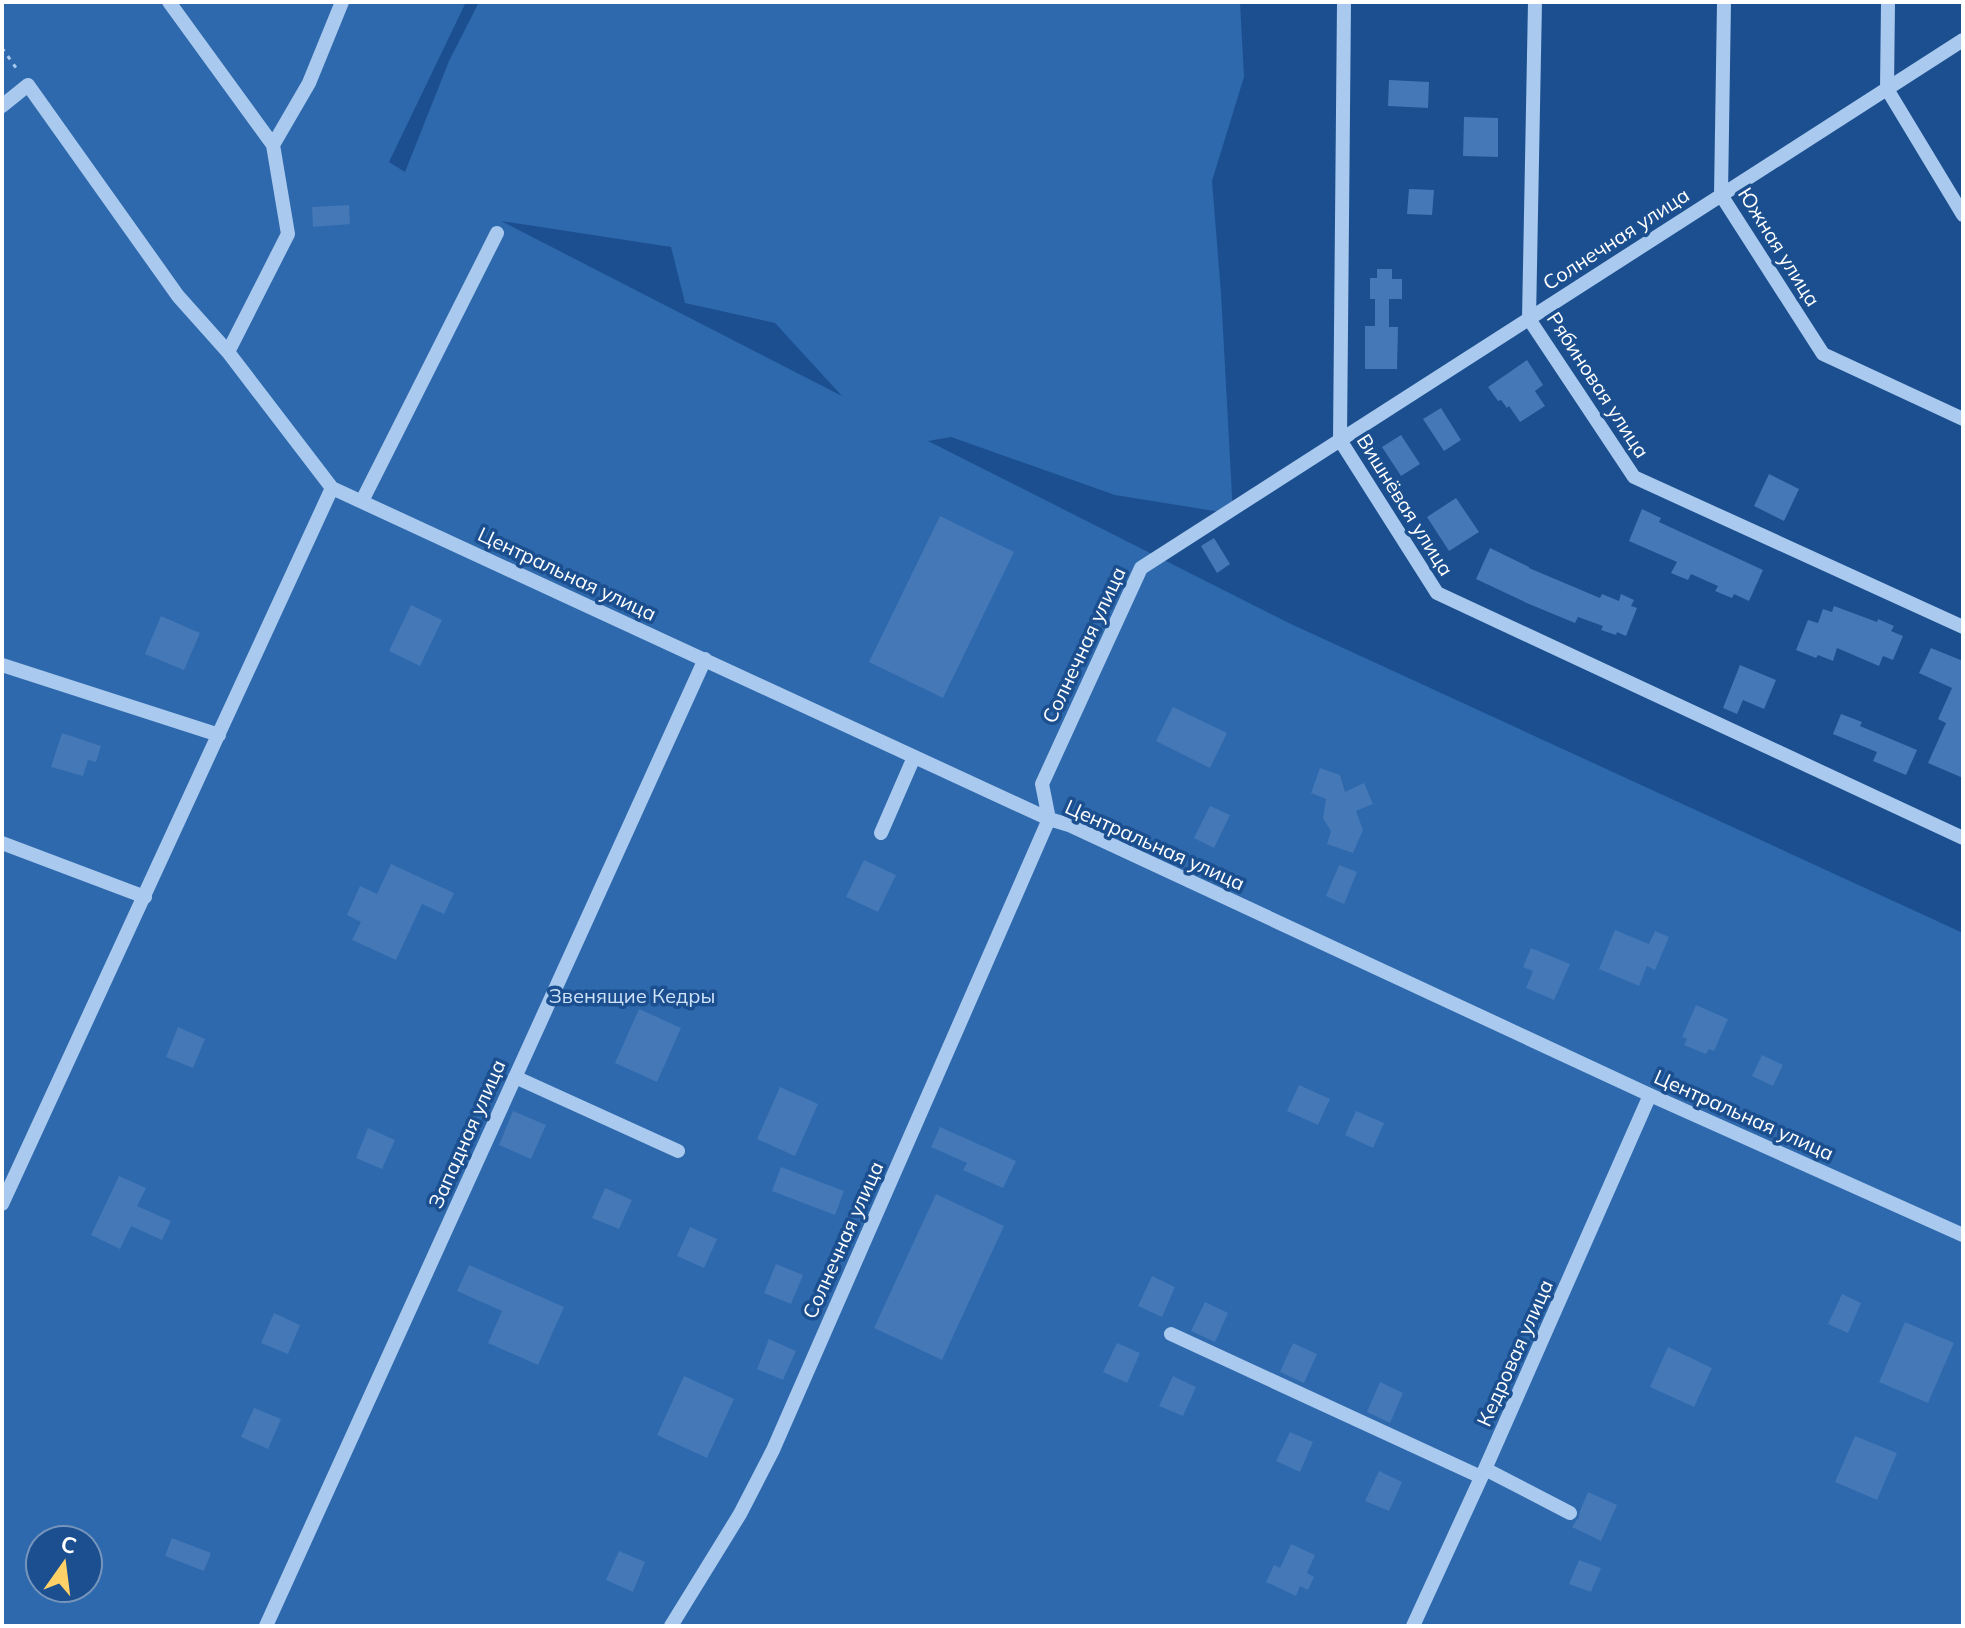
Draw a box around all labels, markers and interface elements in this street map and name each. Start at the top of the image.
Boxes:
street label: Солнечная улица [1538,182,1694,295]
street label: Южная улица [1733,183,1826,311]
street label: Рябиновая улица [1542,307,1655,462]
street label: Вишнёвая улица [1352,429,1459,580]
street label: Центральная улица [474,521,660,626]
street label: Солнечная улица [1036,563,1131,727]
street label: Центральная улица [1062,794,1249,895]
park label: Звенящие Кедры [549,983,715,1008]
street label: Западная улица [423,1056,511,1212]
street label: Центральная улица [1651,1064,1838,1165]
street label: Солнечная улица [797,1157,888,1322]
street label: Кедровая улица [1471,1276,1558,1430]
north arrow [24,1524,104,1604]
text: С [58,1529,80,1560]

